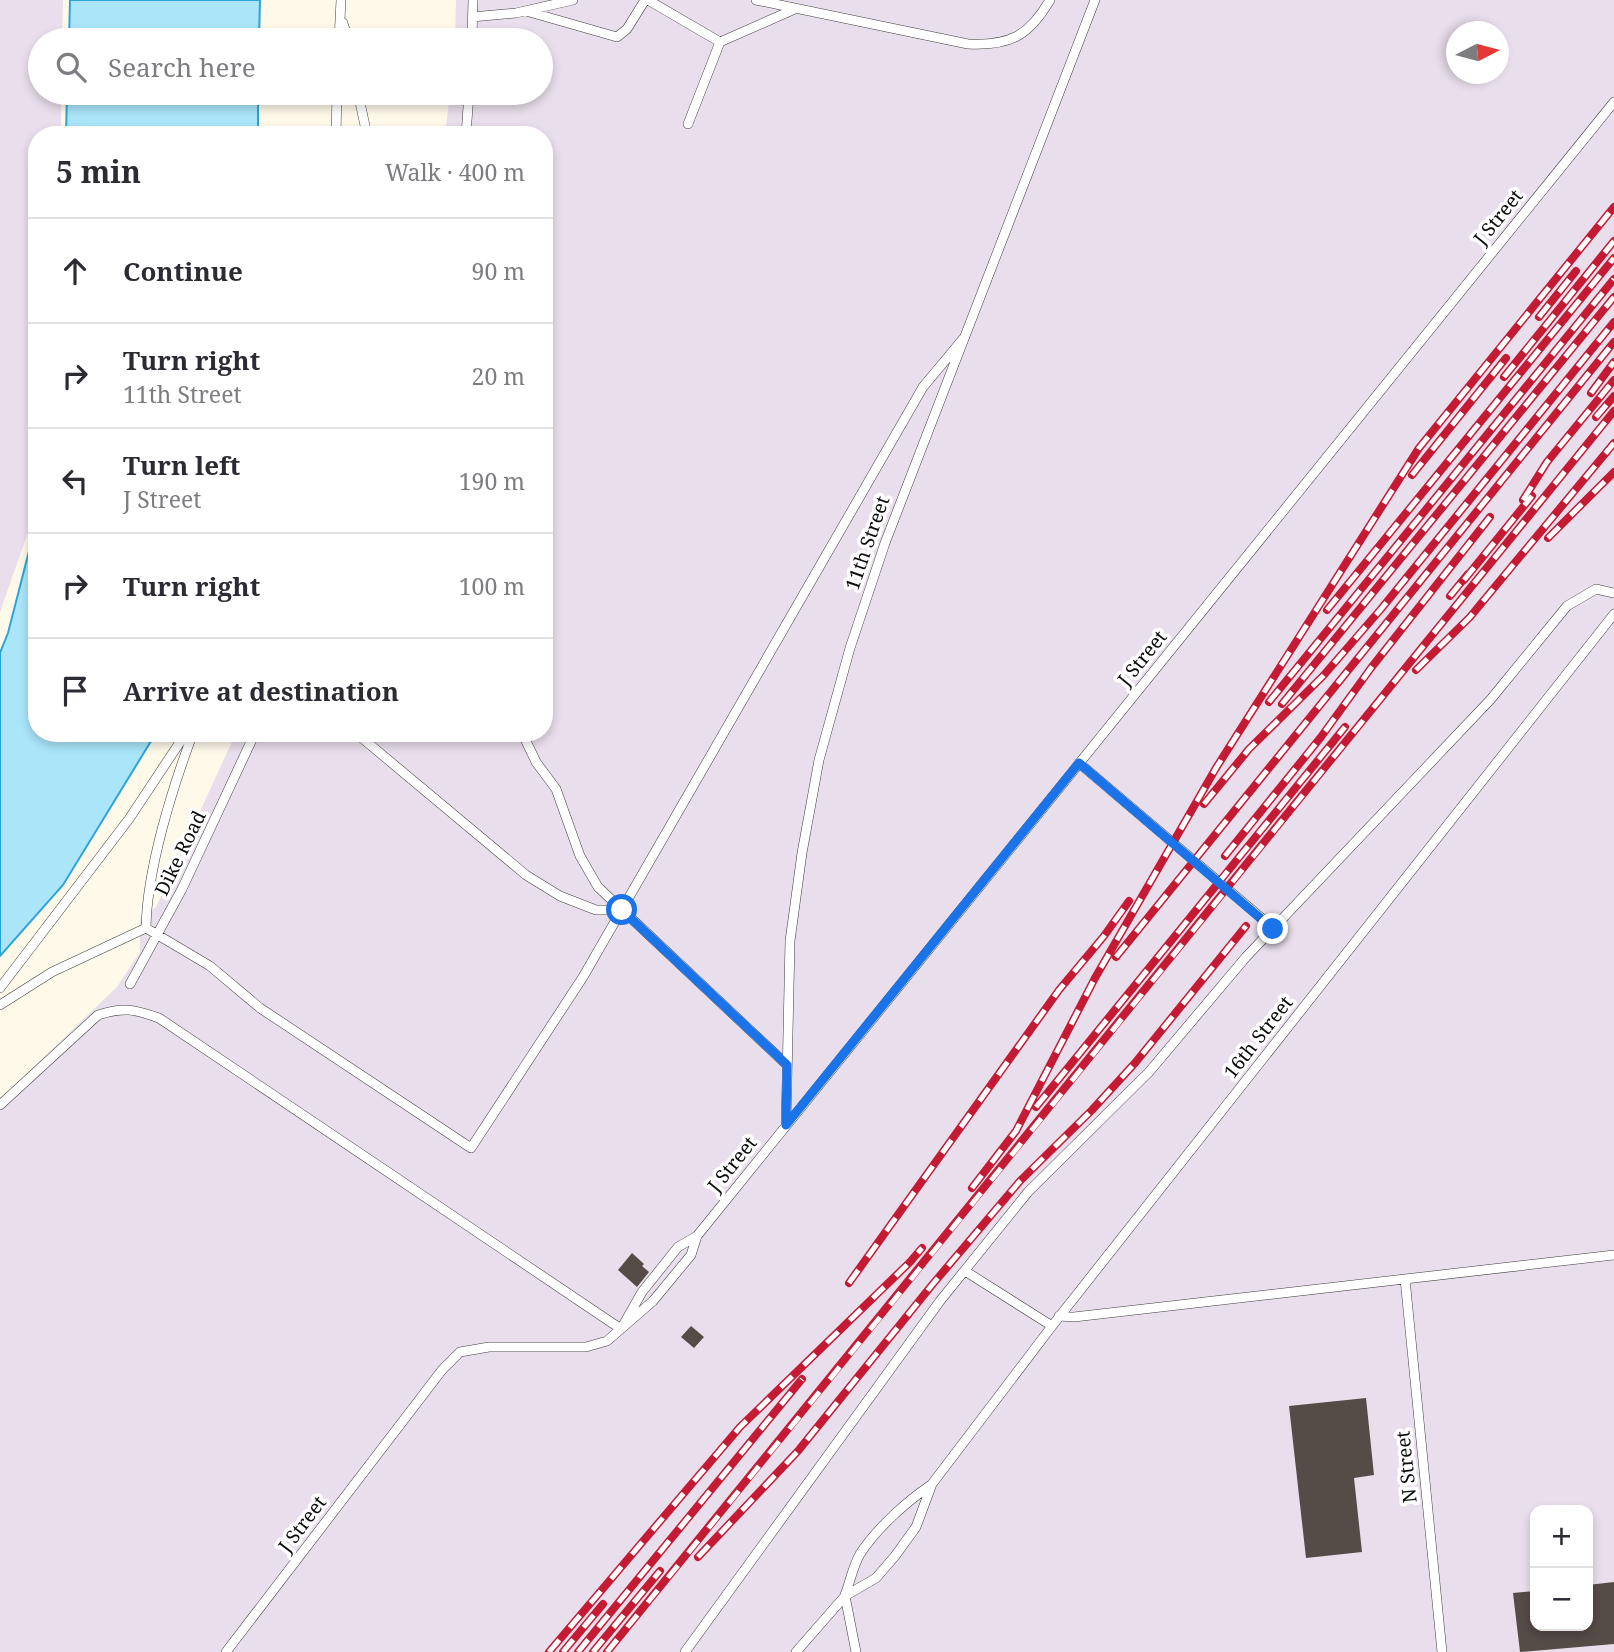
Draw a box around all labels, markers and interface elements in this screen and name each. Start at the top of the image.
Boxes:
north arrow [1446,21,1509,84]
search box [28,28,553,105]
icon: search [52,48,90,86]
text: Search here [108,49,256,85]
text: 5 min [56,151,141,192]
text: Walk · 400 m [385,156,525,188]
street label: J Street [1467,183,1529,251]
icon: ahead [56,252,94,290]
text: Continue [123,253,243,289]
text: 90 m [472,255,525,287]
text: Turn right [123,342,260,378]
icon: right [56,357,94,395]
text: 20 m [472,360,525,392]
text: 11th Street [123,378,242,410]
text: Turn left [123,447,240,483]
icon: left [56,462,94,500]
text: 190 m [459,465,525,497]
text: J Street [123,483,201,515]
street label: 11th Street [839,492,895,594]
icon: right [56,567,94,605]
text: Turn right [123,568,260,604]
text: 100 m [459,570,525,602]
street label: J Street [1111,624,1173,692]
icon: arrive [56,672,94,710]
text: Arrive at destination [123,673,399,709]
street label: Dike Road [148,806,212,900]
route start [606,894,637,925]
route end [1257,913,1288,944]
street label: 16th Street [1218,990,1299,1084]
street label: J Street [701,1130,763,1198]
street label: N Street [1389,1429,1423,1504]
street label: J Street [272,1490,332,1558]
map controls [1530,1505,1593,1631]
button: + [1530,1505,1593,1568]
button: − [1530,1568,1593,1631]

